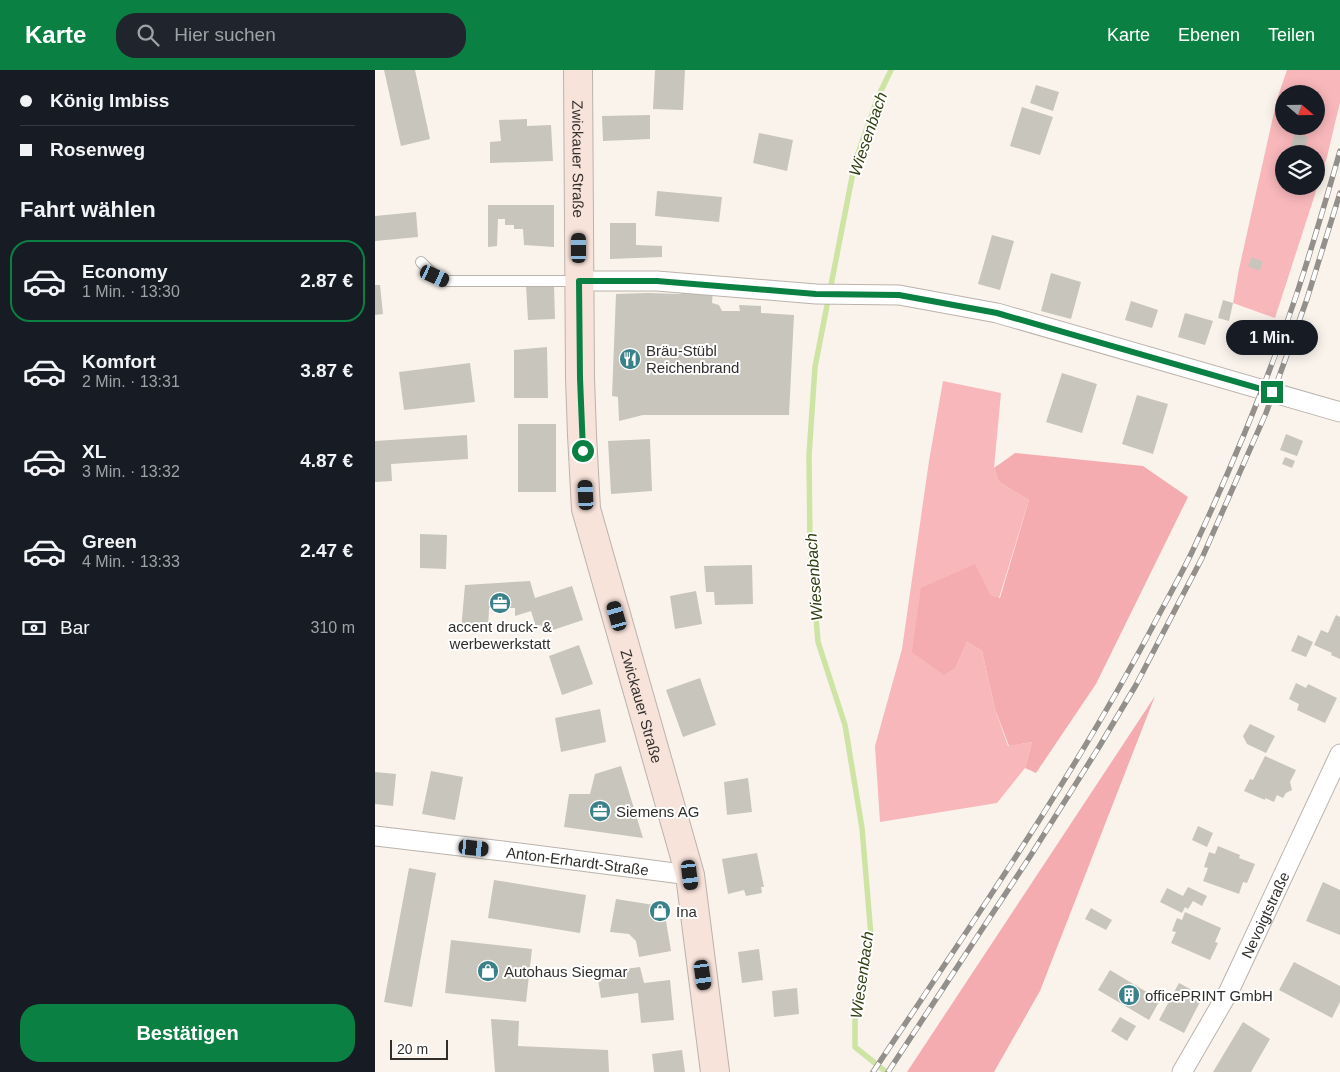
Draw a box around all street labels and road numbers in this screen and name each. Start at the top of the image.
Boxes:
street label: Zwickauer Straße [570,100,587,218]
street label: Zwickauer Straße [618,647,666,765]
street label: Anton-Erhardt-Straße [505,843,650,878]
street label: Nevoigtstraße [1237,869,1292,961]

